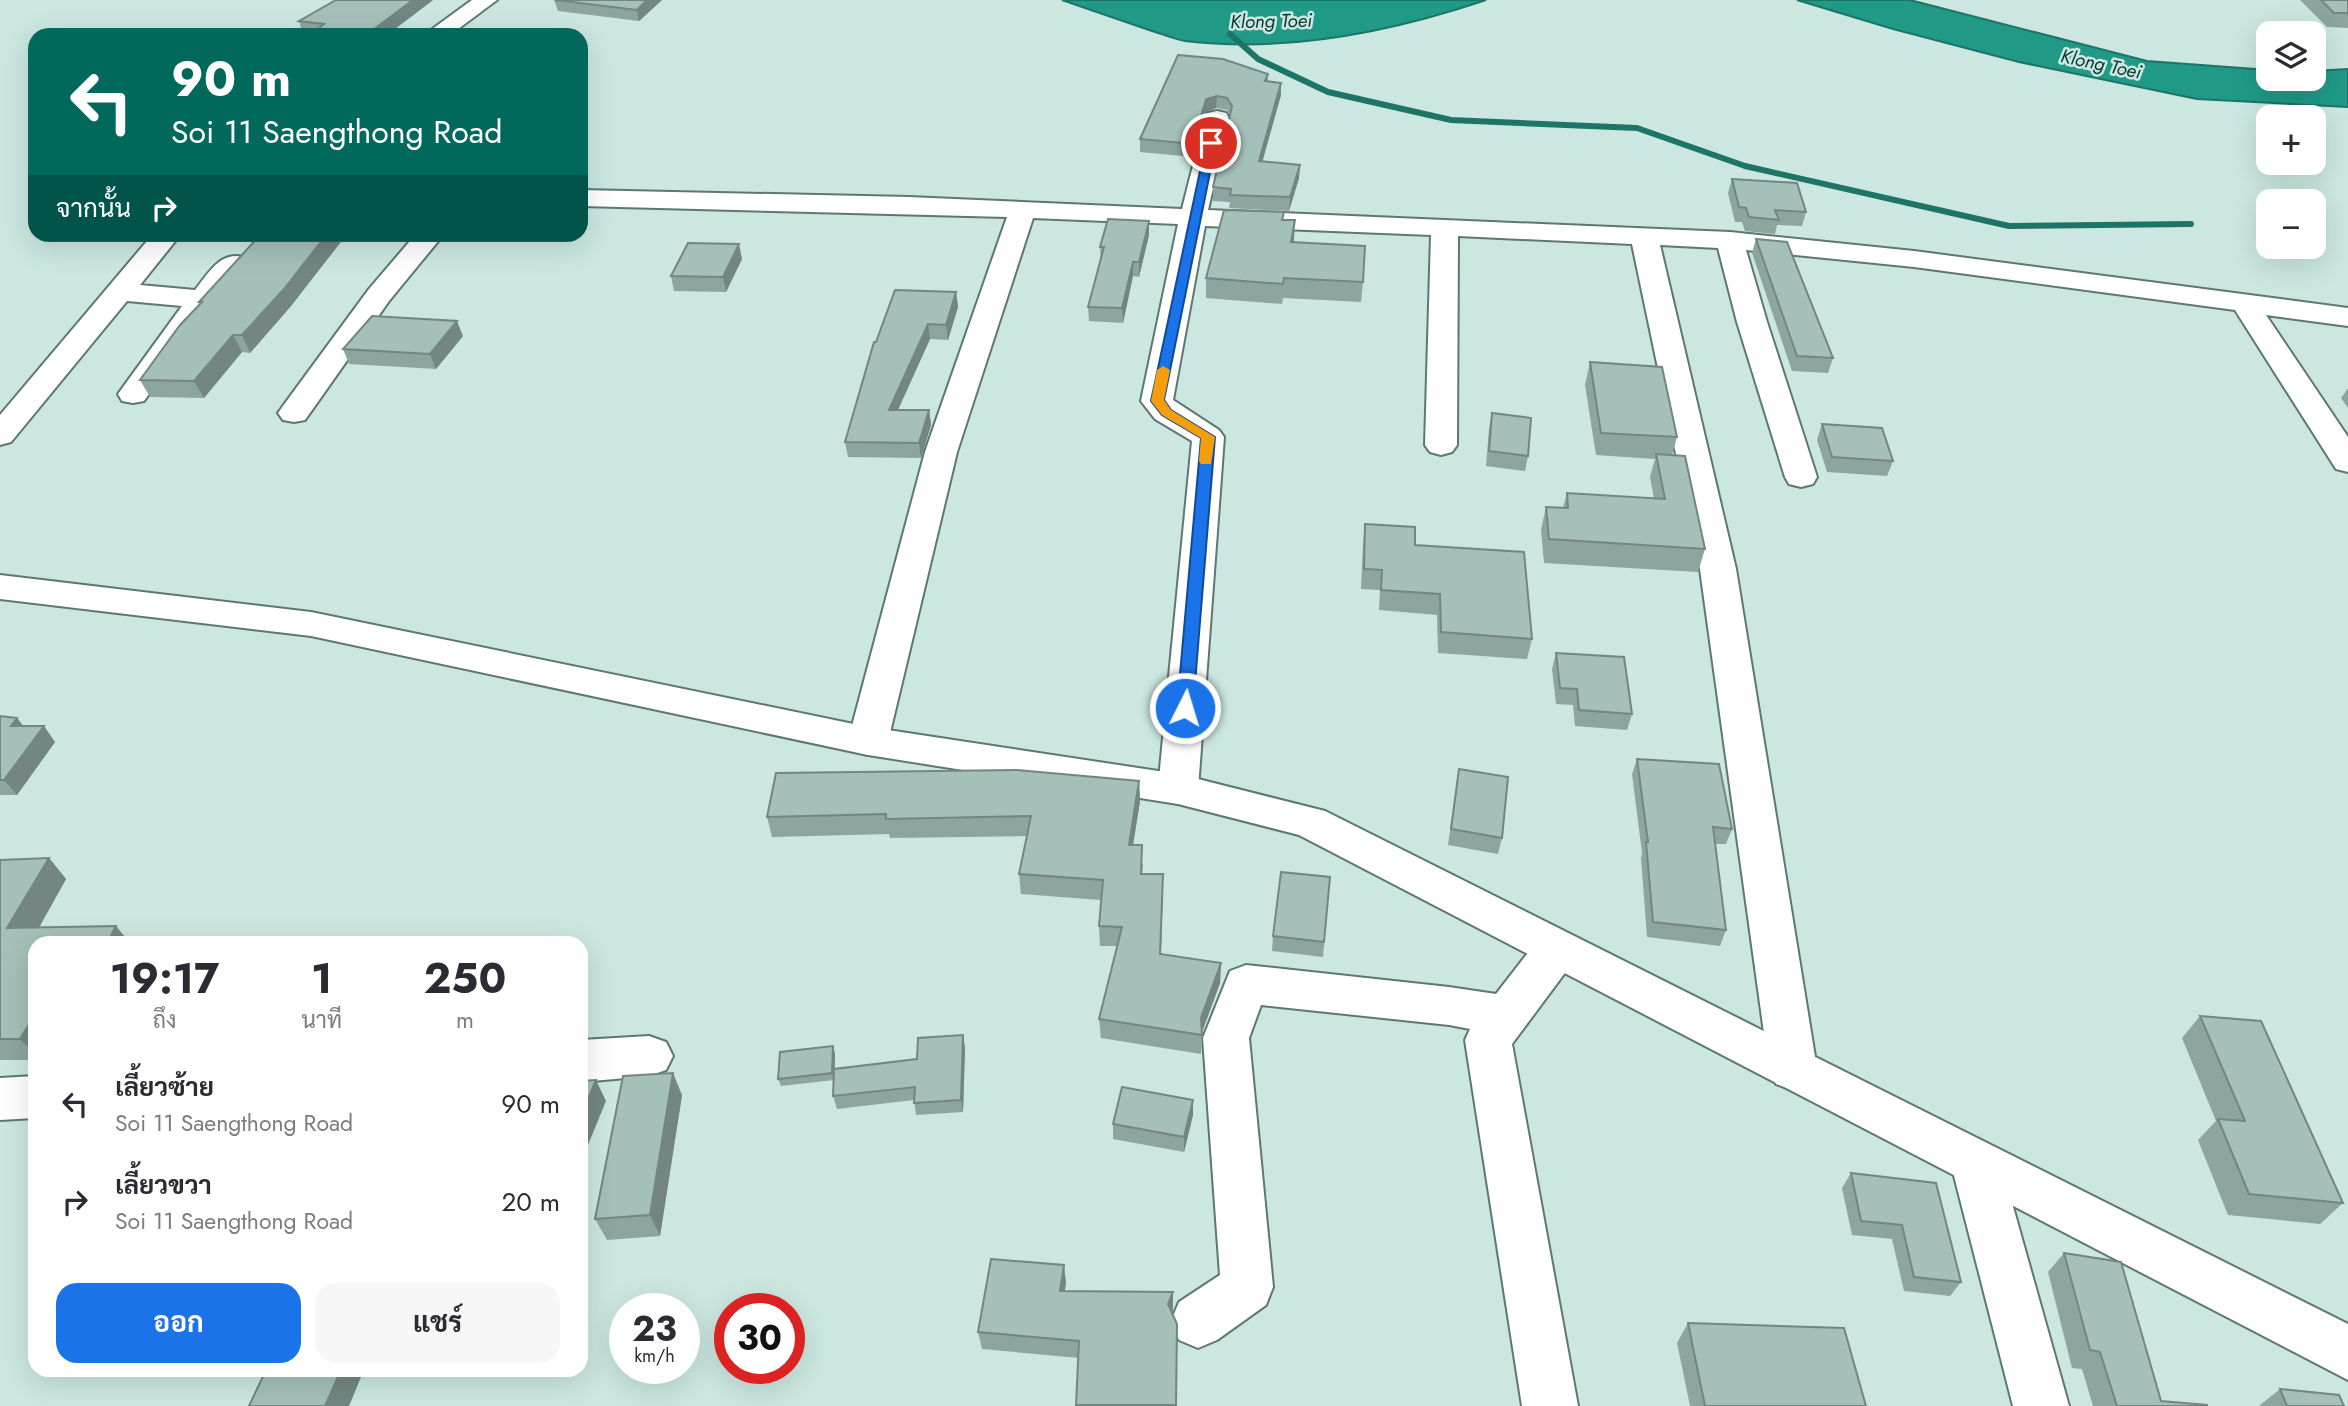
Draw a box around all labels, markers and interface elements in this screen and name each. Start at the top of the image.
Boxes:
water label: Klong Toei [1230,7,1313,35]
map controls [2256,21,2326,259]
button: layers [2256,21,2326,91]
water label: Klong Toei [2058,42,2145,86]
text: 90 m [171,44,291,114]
icon: left [56,56,147,147]
button: + [2256,105,2326,175]
text: Soi 11 Saengthong Road [171,109,502,155]
pin [1181,113,1241,173]
icon: arrive [1192,124,1230,162]
text: จากนั้น [56,189,131,227]
icon: right [145,189,183,227]
button: − [2256,189,2326,259]
position arrow [1148,671,1222,745]
text: 19:17 [110,948,219,1009]
text: 1 [311,948,332,1009]
text: 250 [424,948,506,1009]
text: ถึง [153,1003,176,1037]
text: นาที [301,1003,342,1037]
text: m [456,1003,474,1037]
text: เลี้ยวซ้าย [115,1068,214,1106]
icon: left [56,1085,94,1123]
text: 90 m [501,1085,560,1123]
text: Soi 11 Saengthong Road [115,1106,353,1140]
text: เลี้ยวขวา [115,1166,212,1204]
icon: right [56,1183,94,1221]
text: 20 m [502,1183,560,1221]
text: Soi 11 Saengthong Road [115,1204,353,1238]
button: ออก [56,1283,301,1363]
button: แชร์ [315,1283,560,1363]
speed limit sign: 30 [714,1293,805,1384]
text: 23 [632,1304,677,1354]
text: km/h [634,1343,675,1369]

